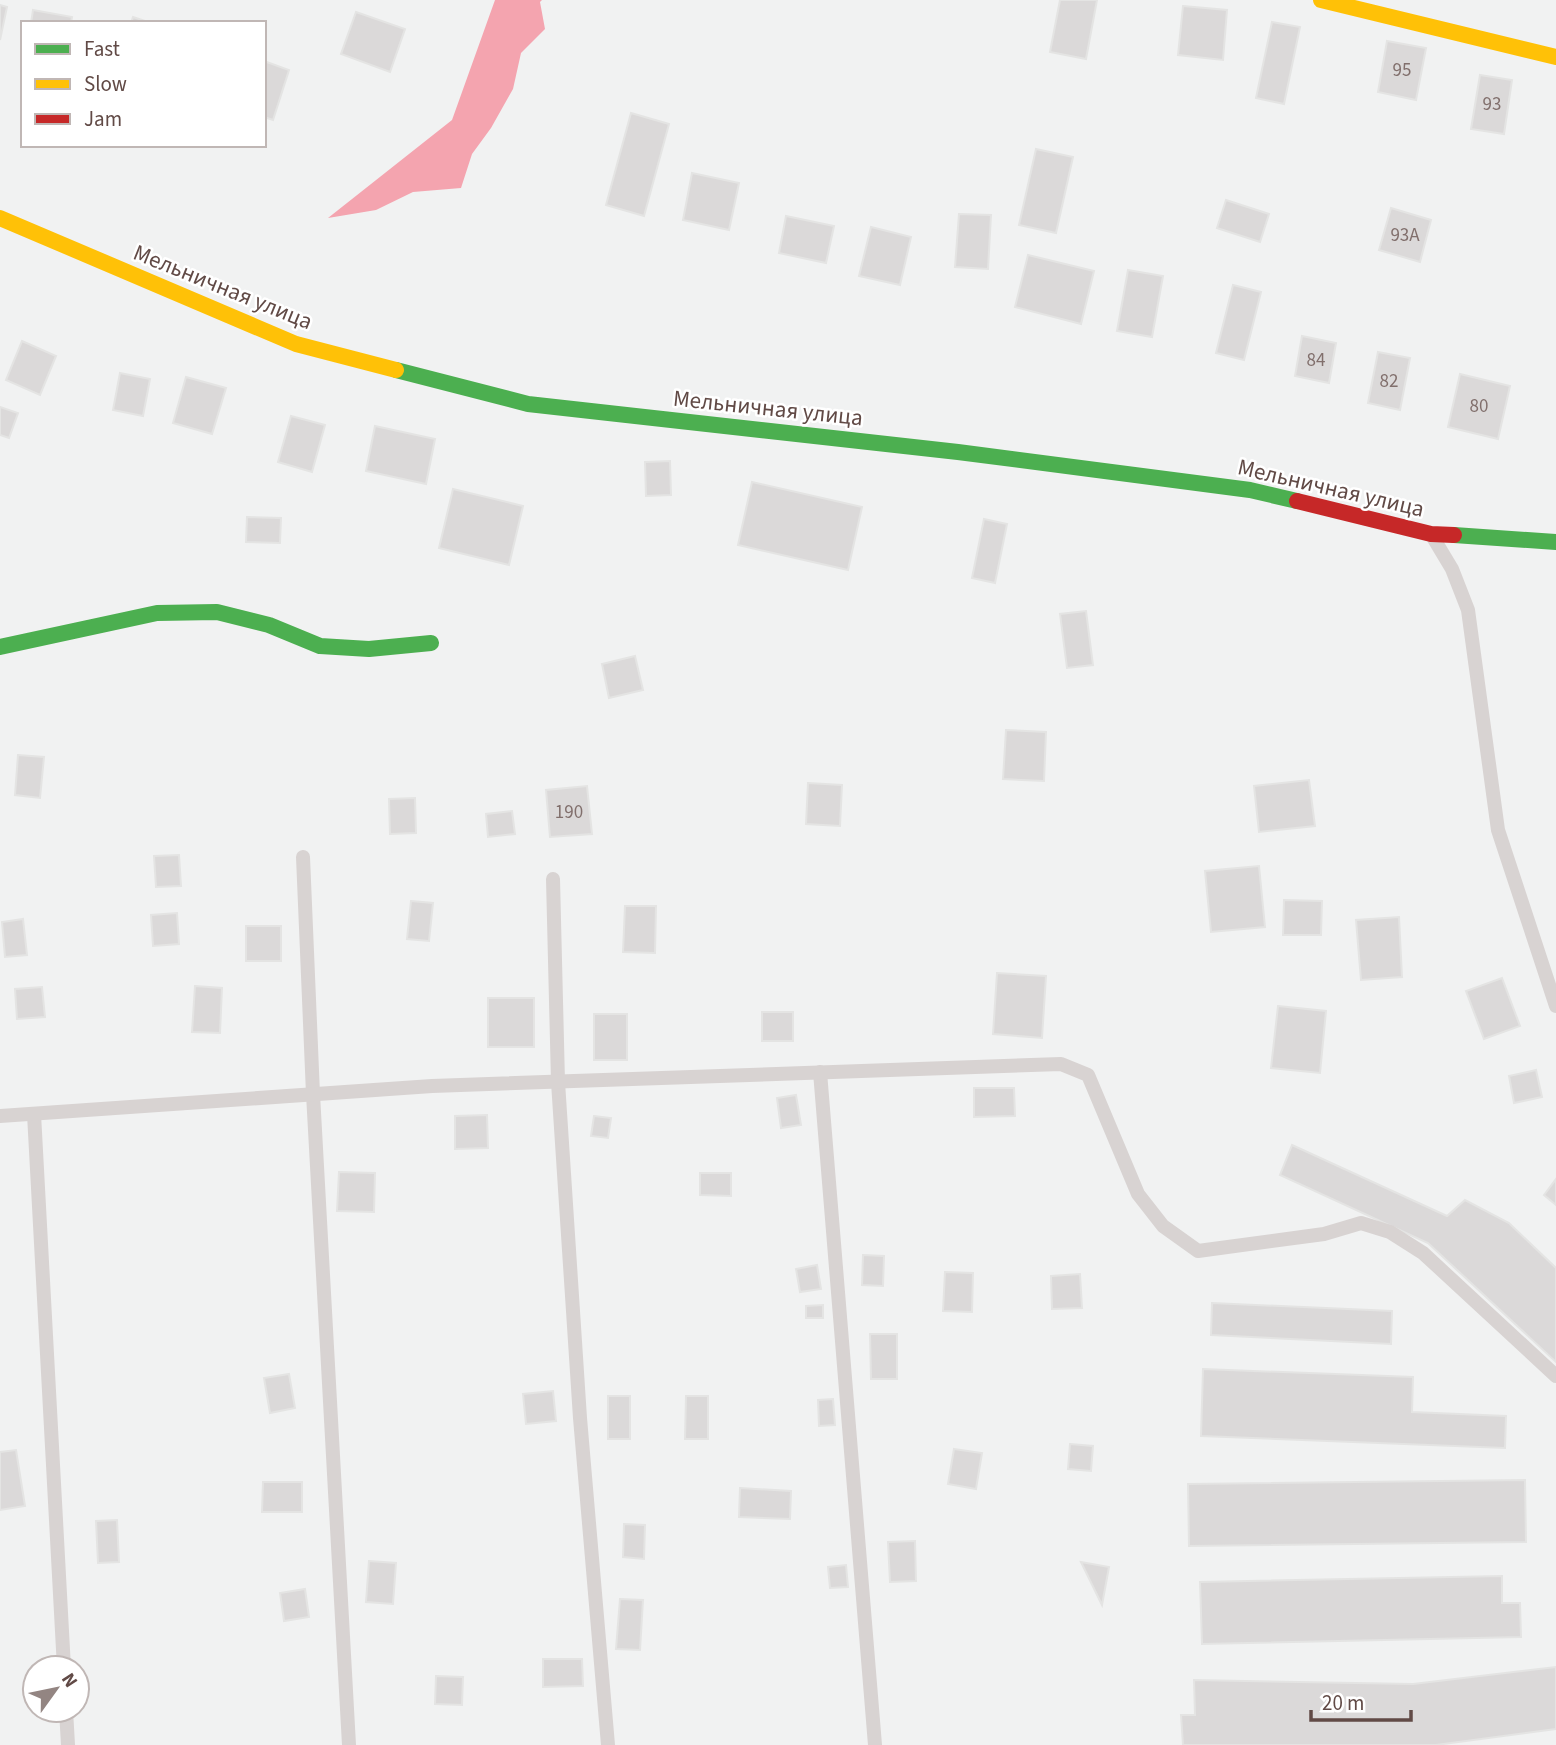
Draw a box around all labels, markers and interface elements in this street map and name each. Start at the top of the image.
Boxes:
legend [21,21,266,147]
text: Fast [84,34,120,64]
house number: 95 [1393,57,1411,84]
text: Slow [84,69,127,99]
house number: 93 [1483,91,1501,118]
text: Jam [84,104,122,134]
house number: 93А [1390,222,1420,249]
street label: Мельничная улица [128,236,318,338]
house number: 84 [1307,347,1325,374]
house number: 82 [1380,368,1398,395]
street label: Мельничная улица [672,382,864,434]
house number: 80 [1470,393,1488,420]
street label: Мельничная улица [1234,450,1428,526]
house number: 190 [555,799,583,826]
north arrow [21,1654,91,1724]
text: N [54,1668,84,1693]
scale bar [1311,1678,1411,1722]
text: 20 m [1322,1688,1364,1718]

